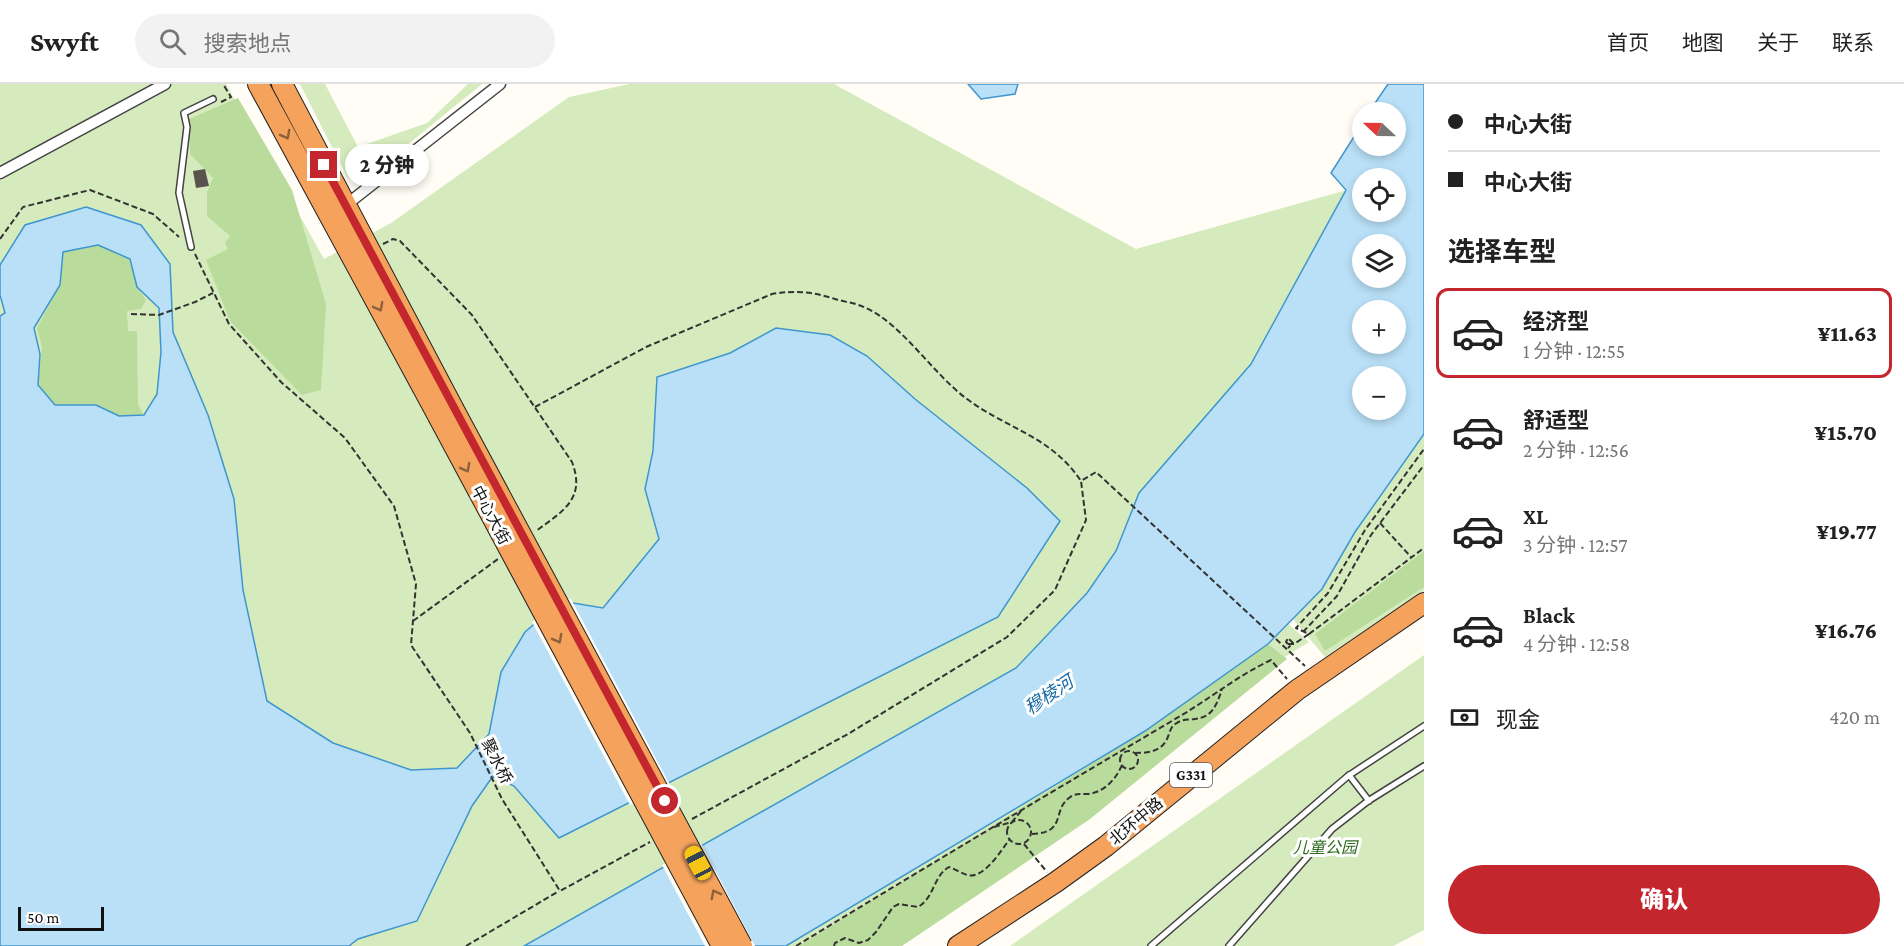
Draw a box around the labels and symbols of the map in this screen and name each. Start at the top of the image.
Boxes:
north arrow [1352,102,1406,156]
one-way arrow [279,129,290,140]
callout: 2 分钟 [345,144,429,186]
route end [310,151,337,178]
one-way arrow [372,301,383,311]
one-way arrow [458,461,470,472]
street label: 中心大街 [468,483,514,547]
one-way arrow [551,633,562,644]
water label: 穆棱河 [1021,670,1079,718]
street label: 聚水桥 [479,736,515,786]
road number: G331 [1170,763,1212,787]
route start [651,787,678,814]
street label: 北环中路 [1106,794,1166,848]
park label: 儿童公园 [1293,839,1359,856]
car [682,843,714,883]
one-way arrow [711,890,722,901]
scale bar [18,904,104,932]

